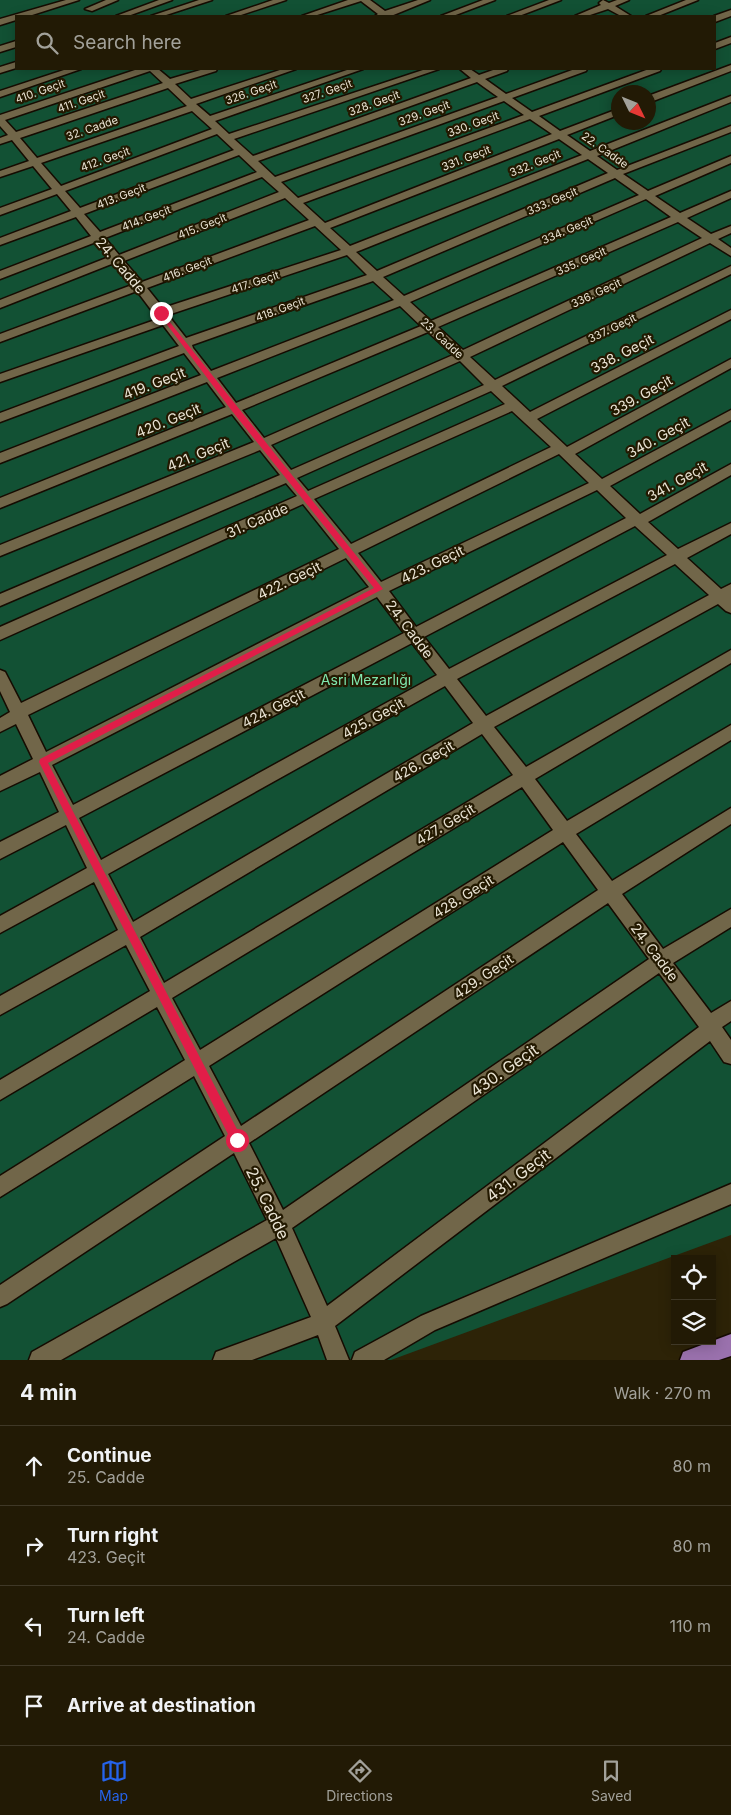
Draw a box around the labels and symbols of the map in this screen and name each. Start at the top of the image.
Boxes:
street label: 410. Geçit [13,76,67,106]
street label: 327. Geçit [300,76,354,106]
street label: 326. Geçit [223,77,279,107]
north arrow [611,85,656,130]
street label: 411. Geçit [55,86,107,116]
street label: 328. Geçit [346,87,402,119]
street label: 329. Geçit [396,97,452,129]
street label: 330. Geçit [445,108,501,140]
street label: 32. Cadde [64,113,120,143]
street label: 22. Cadde [579,129,631,171]
street label: 331. Geçit [439,142,493,174]
street label: 412. Geçit [78,143,132,174]
street label: 332. Geçit [507,146,563,180]
street label: 413. Geçit [95,180,148,212]
street label: 333. Geçit [525,184,580,218]
street label: 414. Geçit [119,202,173,234]
street label: 415. Geçit [176,210,229,242]
street label: 334. Geçit [540,213,595,247]
street label: 24. Cadde [93,233,149,297]
street label: 335. Geçit [554,244,609,278]
street label: 416. Geçit [161,253,214,285]
street label: 417. Geçit [229,268,281,296]
street label: 336. Geçit [569,275,624,311]
street label: 418. Geçit [253,294,307,324]
route end [150,302,173,325]
street label: 337. Geçit [586,310,639,346]
street label: 23. Cadde [418,315,466,361]
street label: 338. Geçit [588,330,657,376]
street label: 419. Geçit [120,363,188,403]
street label: 339. Geçit [607,371,675,419]
street label: 420. Geçit [133,399,203,441]
street label: 340. Geçit [624,413,693,461]
street label: 421. Geçit [164,434,232,474]
street label: 341. Geçit [644,457,710,504]
street label: 31. Cadde [224,499,290,541]
street label: 423. Geçit [398,541,467,587]
street label: 422. Geçit [254,557,324,603]
street label: 24. Cadde [383,597,437,661]
park label: Asri Mezarlığı [321,671,411,688]
street label: 424. Geçit [239,685,308,731]
street label: 425. Geçit [339,694,407,742]
street label: 426. Geçit [389,736,457,785]
street label: 427. Geçit [412,799,478,848]
street label: 428. Geçit [429,870,497,921]
street label: 24. Cadde [628,920,682,984]
street label: 429. Geçit [450,950,516,1002]
street label: 430. Geçit [466,1039,542,1101]
route start [226,1129,249,1152]
street label: 431. Geçit [482,1144,554,1206]
street label: 25. Cadde [242,1164,294,1242]

